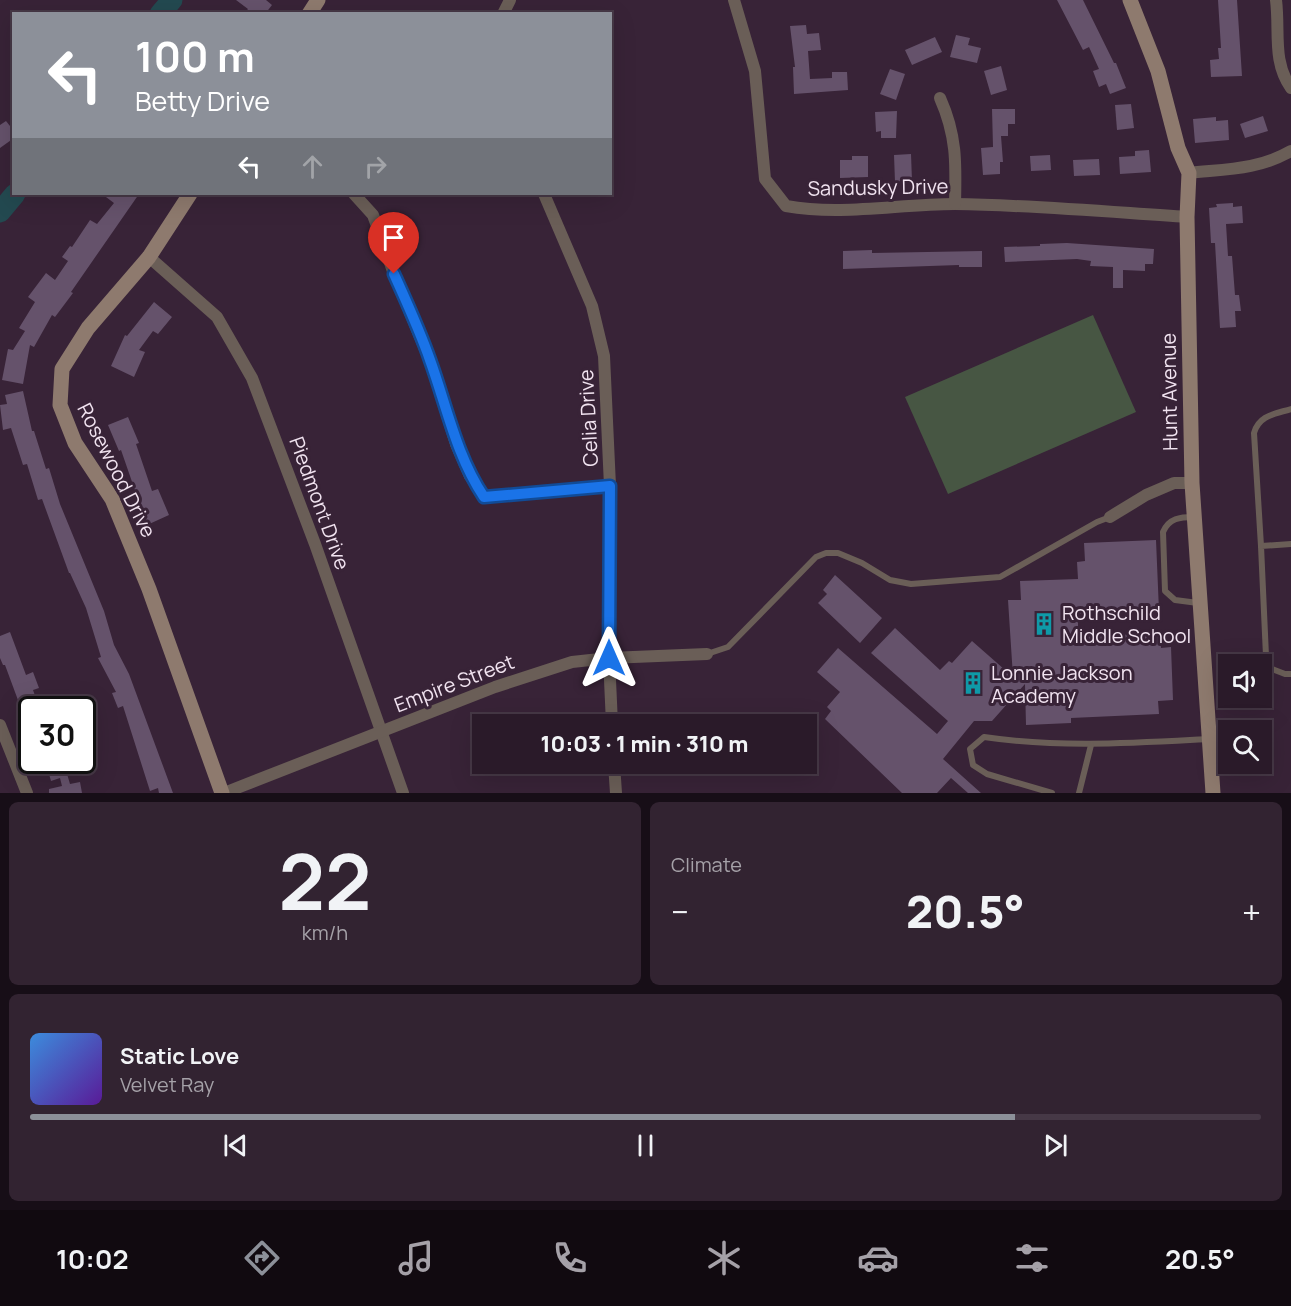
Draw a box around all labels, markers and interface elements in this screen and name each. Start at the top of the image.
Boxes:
text: 100 m [135,27,255,85]
icon: left [36,36,114,114]
text: Betty Drive [135,82,270,119]
icon: left [233,150,266,183]
icon: ahead [296,150,329,183]
icon: right [359,150,392,183]
street label: Sandusky Drive [807,172,949,202]
pin [368,212,419,274]
icon: arrive [377,221,410,254]
street label: Hunt Avenue [1154,333,1184,451]
street label: Celia Drive [572,369,604,467]
street label: Rosewood Drive [72,398,162,542]
street label: Piedmont Drive [283,433,357,573]
place label: Rothschild Middle School [1062,599,1191,649]
building icon: Rothschild Middle School [1031,611,1057,637]
position arrow [577,626,641,690]
street label: Empire Street [390,648,518,718]
map controls [1218,654,1272,774]
button: sound [1218,654,1272,708]
place label: Lonnie Jackson Academy [991,659,1133,709]
building icon: Lonnie Jackson Academy [960,670,986,696]
speed limit sign: 30 [18,696,96,774]
button: search [1218,720,1272,774]
text: 10:03 · 1 min · 310 m [541,729,748,759]
text: 22 [279,827,371,933]
text: Climate [671,851,742,878]
text: 20.5° [906,880,1025,942]
text: − [671,889,689,934]
text: + [1242,889,1261,934]
text: km/h [302,919,348,946]
text: Static Love [120,1041,239,1071]
text: Velvet Ray [120,1071,214,1098]
icon: previous [219,1129,252,1162]
icon: pause [629,1129,662,1162]
icon: next [1039,1129,1072,1162]
icon: directions [241,1237,283,1279]
icon: music [395,1237,437,1279]
icon: phone [549,1237,591,1279]
icon: climate [703,1237,745,1279]
icon: car [857,1237,899,1279]
icon: filters [1011,1237,1053,1279]
text: 10:02 [56,1240,129,1277]
text: 20.5° [1165,1240,1235,1277]

